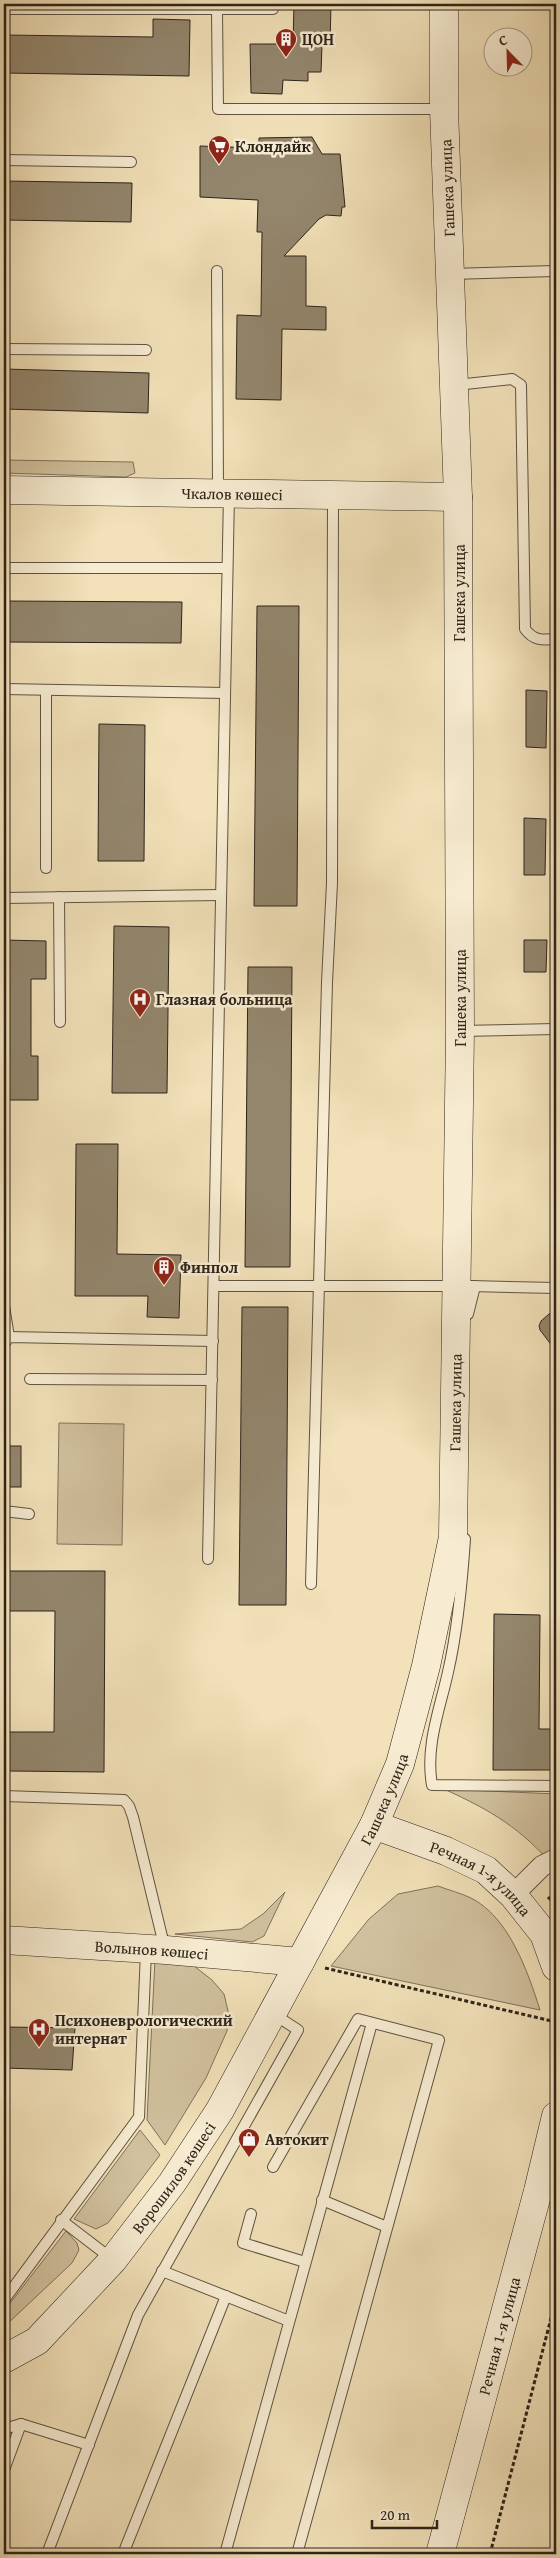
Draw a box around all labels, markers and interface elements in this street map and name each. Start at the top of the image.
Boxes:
building icon: ЦОН [274,27,298,58]
place label: ЦОН [302,27,334,51]
north arrow [482,28,532,78]
text: С [495,29,511,51]
supermarket icon: Клондайк [207,134,231,165]
place label: Клондайк [235,134,311,158]
street label: Гашека улица [433,138,461,237]
street label: Чкалов көшесі [181,481,284,506]
street label: Гашека улица [447,544,471,642]
street label: Гашека улица [448,949,472,1047]
hospital icon: Глазная больница [128,987,152,1018]
place label: Глазная больница [156,987,293,1011]
building icon: Финпол [152,1255,176,1286]
place label: Финпол [180,1255,239,1279]
street label: Гашека улица [442,1353,468,1452]
street label: Гашека улица [354,1750,414,1849]
street label: Речная 1-я улица [427,1834,538,1922]
street label: Волынов көшесі [94,1934,210,1966]
place label: Психоневрологический интернат [55,2008,233,2050]
hospital icon: Психоневрологический интернат [27,2017,51,2048]
street label: Ворошилов көшесі [126,2116,221,2238]
shop icon: Автокит [237,2127,261,2158]
place label: Автокит [265,2127,329,2151]
street label: Речная 1-я улица [472,2274,526,2397]
scale bar [372,2498,438,2530]
text: 20 m [380,2504,411,2525]

